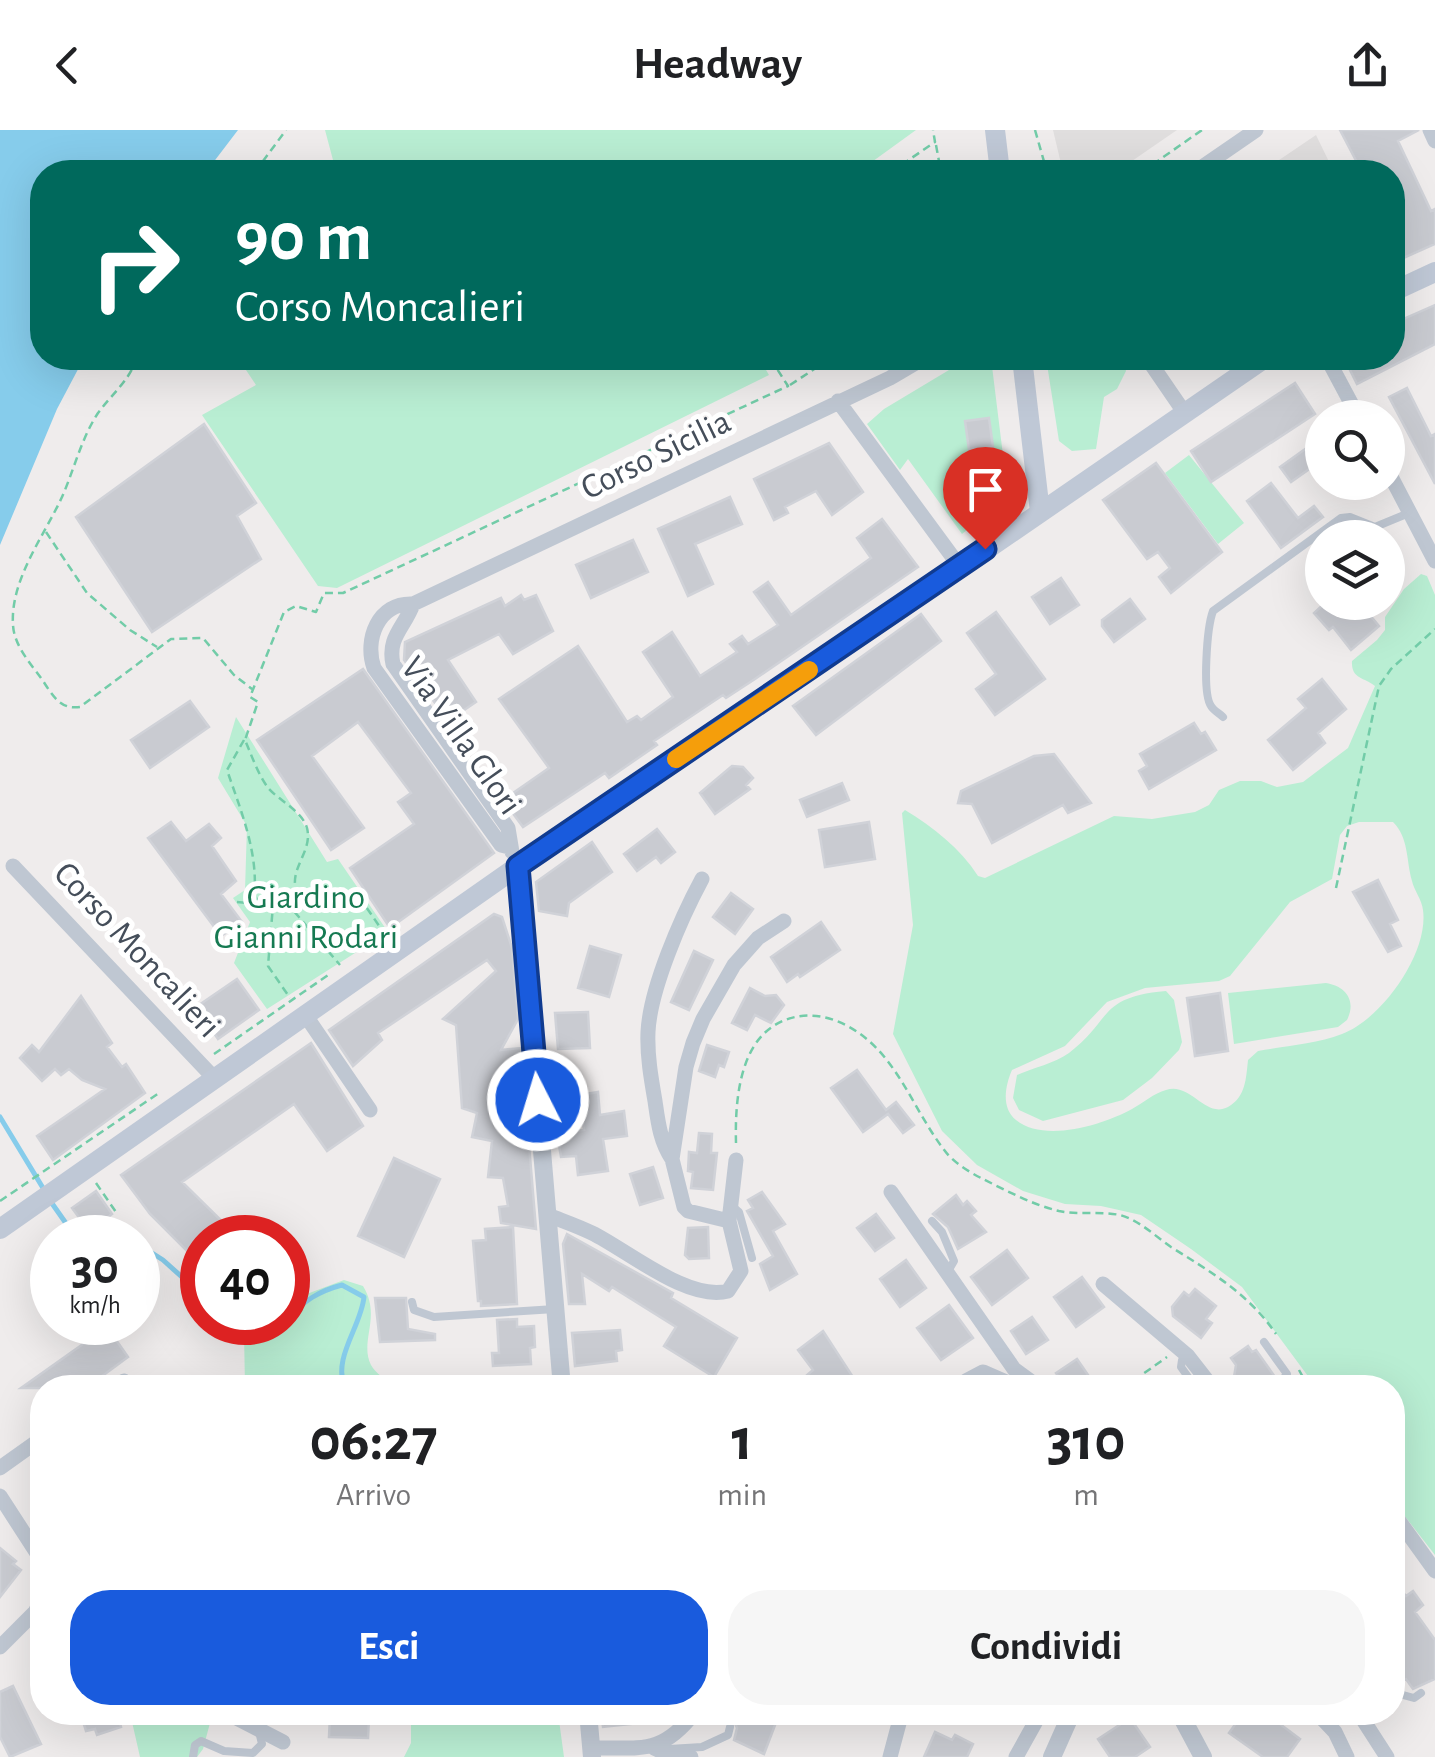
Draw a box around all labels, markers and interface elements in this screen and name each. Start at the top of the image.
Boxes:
icon: back [40,38,95,93]
icon: share [1340,38,1395,93]
text: Headway [633,42,802,87]
icon: right [70,200,200,330]
text: 90 m [235,203,372,273]
text: Corso Moncalieri [235,285,525,330]
map controls [1305,400,1405,620]
button: search [1305,400,1405,500]
street label: Corso Sicilia [576,404,736,506]
pin [943,447,1028,550]
icon: arrive [958,462,1013,517]
button: layers [1305,520,1405,620]
street label: Via Villa Glori [394,651,528,821]
street label: Corso Moncalieri [47,856,227,1044]
park label: Giardino Gianni Rodari [214,880,398,955]
position arrow [486,1048,590,1152]
speed limit sign: 40 [180,1215,310,1345]
text: 30 [71,1243,119,1293]
text: km/h [69,1293,121,1318]
text: 06:27 [310,1411,438,1471]
text: 1 [731,1411,753,1471]
text: 310 [1047,1411,1125,1471]
text: Arrivo [336,1479,411,1511]
text: min [717,1479,767,1511]
text: m [1073,1479,1099,1511]
button: Esci [70,1590,708,1705]
button: Condividi [728,1590,1365,1705]

